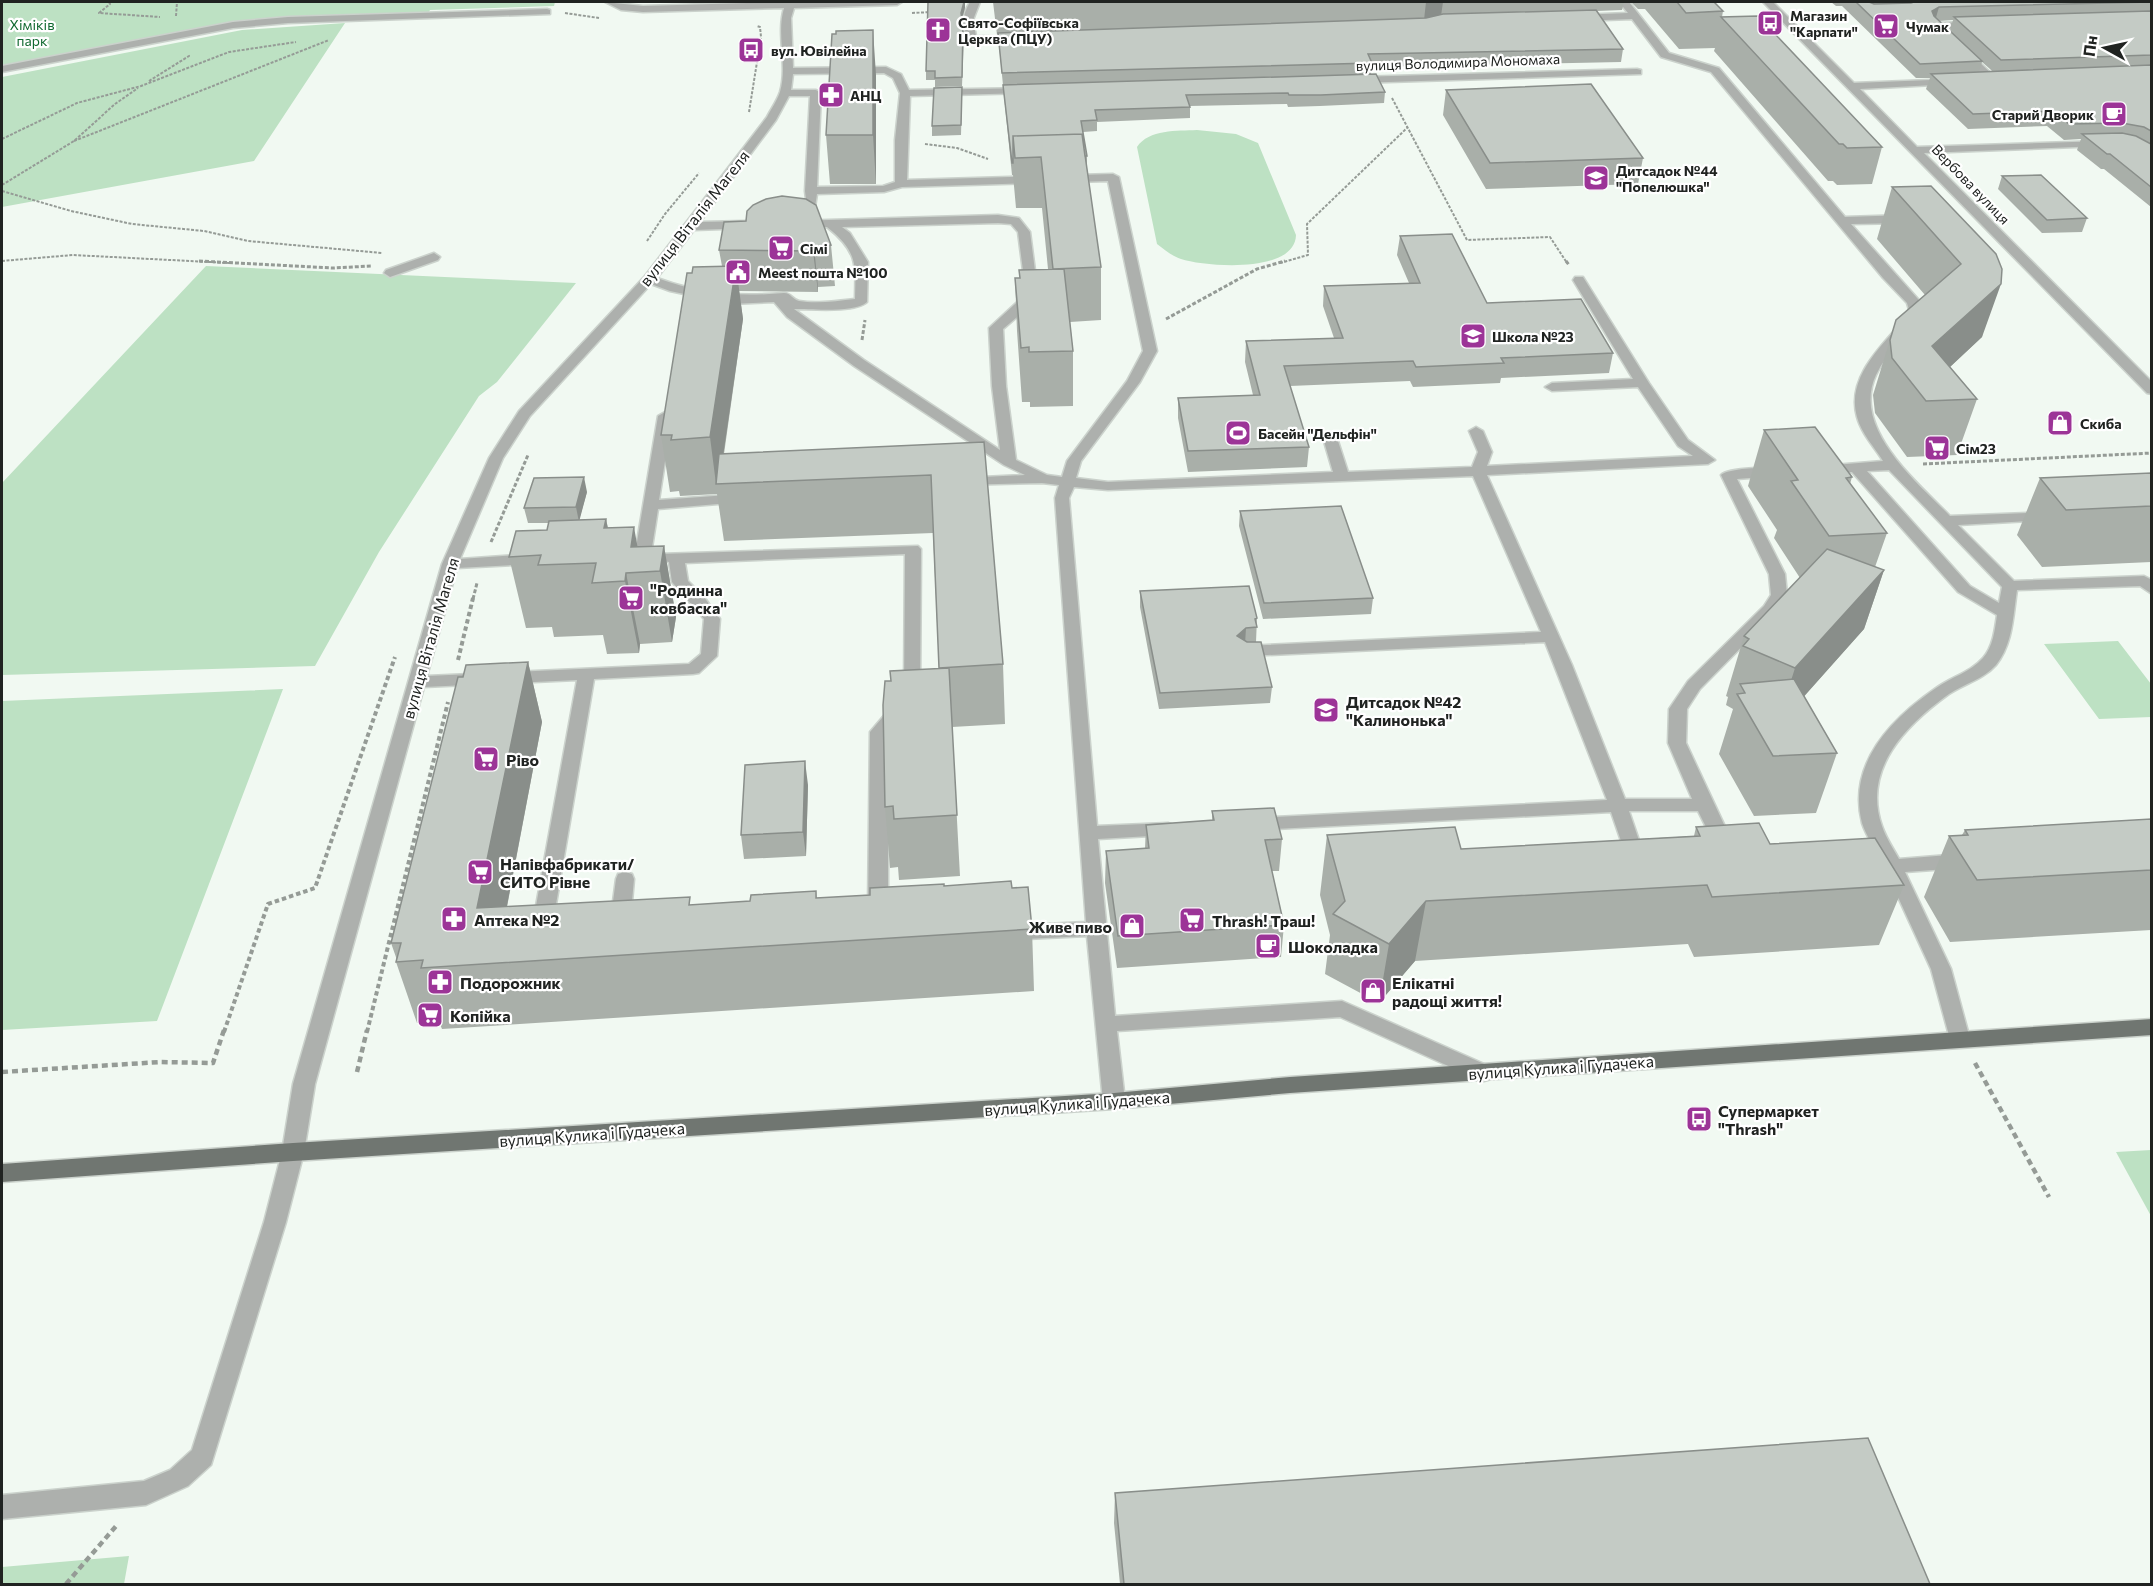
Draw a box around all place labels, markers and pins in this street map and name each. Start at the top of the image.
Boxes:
place label: Магазин "Карпати" [1790,7,1858,40]
bus stop icon: Магазин "Карпати" [1755,8,1785,38]
supermarket icon: Чумак [1871,11,1901,41]
place label: Свято-Софіївська Церква (ПЦУ) [958,14,1079,47]
church icon: Свято-Софіївська Церква (ПЦУ) [923,15,953,45]
place label: Чумак [1906,18,1949,35]
bus stop icon: вул. Ювілейна [736,35,766,65]
place label: вул. Ювілейна [771,42,867,59]
pharmacy icon: АНЦ [816,80,846,110]
place label: АНЦ [850,87,882,104]
cafe icon: Старий Дворик [2099,99,2129,129]
place label: Старий Дворик [1992,106,2094,123]
place label: Дитсадок №44 "Попелюшка" [1616,162,1718,195]
school or university icon: Дитсадок №44 "Попелюшка" [1581,163,1611,193]
supermarket icon: Сімі [766,233,796,263]
place label: Сімі [800,240,828,257]
public building icon: Meest пошта №100 [723,257,753,287]
place label: Meest пошта №100 [758,264,888,281]
school or university icon: Школа №23 [1458,321,1488,351]
place label: Школа №23 [1492,328,1574,345]
shop icon: Скиба [2045,408,2075,438]
place label: Скиба [2080,415,2121,432]
sports icon: Басейн "Дельфін" [1223,418,1253,448]
place label: Басейн "Дельфін" [1258,425,1377,442]
supermarket icon: Сім23 [1922,433,1952,463]
place label: Сім23 [1956,440,1996,457]
place label: "Родинна ковбаска" [650,580,727,617]
supermarket icon: "Родинна ковбаска" [616,583,646,613]
place label: Дитсадок №42 "Калинонька" [1346,692,1461,729]
school or university icon: Дитсадок №42 "Калинонька" [1311,695,1341,725]
supermarket icon: Ріво [471,744,501,774]
place label: Ріво [506,750,540,769]
place label: Напівфабрикати/ СИТО Рівне [500,854,635,891]
supermarket icon: Напівфабрикати/ СИТО Рівне [465,857,495,887]
pharmacy icon: Аптека №2 [439,904,469,934]
supermarket icon: Thrash! Траш! [1177,905,1207,935]
place label: Аптека №2 [474,910,559,929]
shop icon: Живе пиво [1117,911,1147,941]
place label: Thrash! Траш! [1212,911,1315,930]
place label: Живе пиво [1029,917,1112,936]
cafe icon: Шоколадка [1253,931,1283,961]
place label: Шоколадка [1288,937,1378,956]
pharmacy icon: Подорожник [425,967,455,997]
place label: Подорожник [460,973,561,992]
place label: Елікатні радощі життя! [1392,973,1502,1010]
shop icon: Елікатні радощі життя! [1358,976,1388,1006]
supermarket icon: Копійка [415,1000,445,1030]
place label: Копійка [450,1006,511,1025]
place label: Супермаркет "Thrash" [1718,1101,1819,1138]
bus stop icon: Супермаркет "Thrash" [1684,1104,1714,1134]

